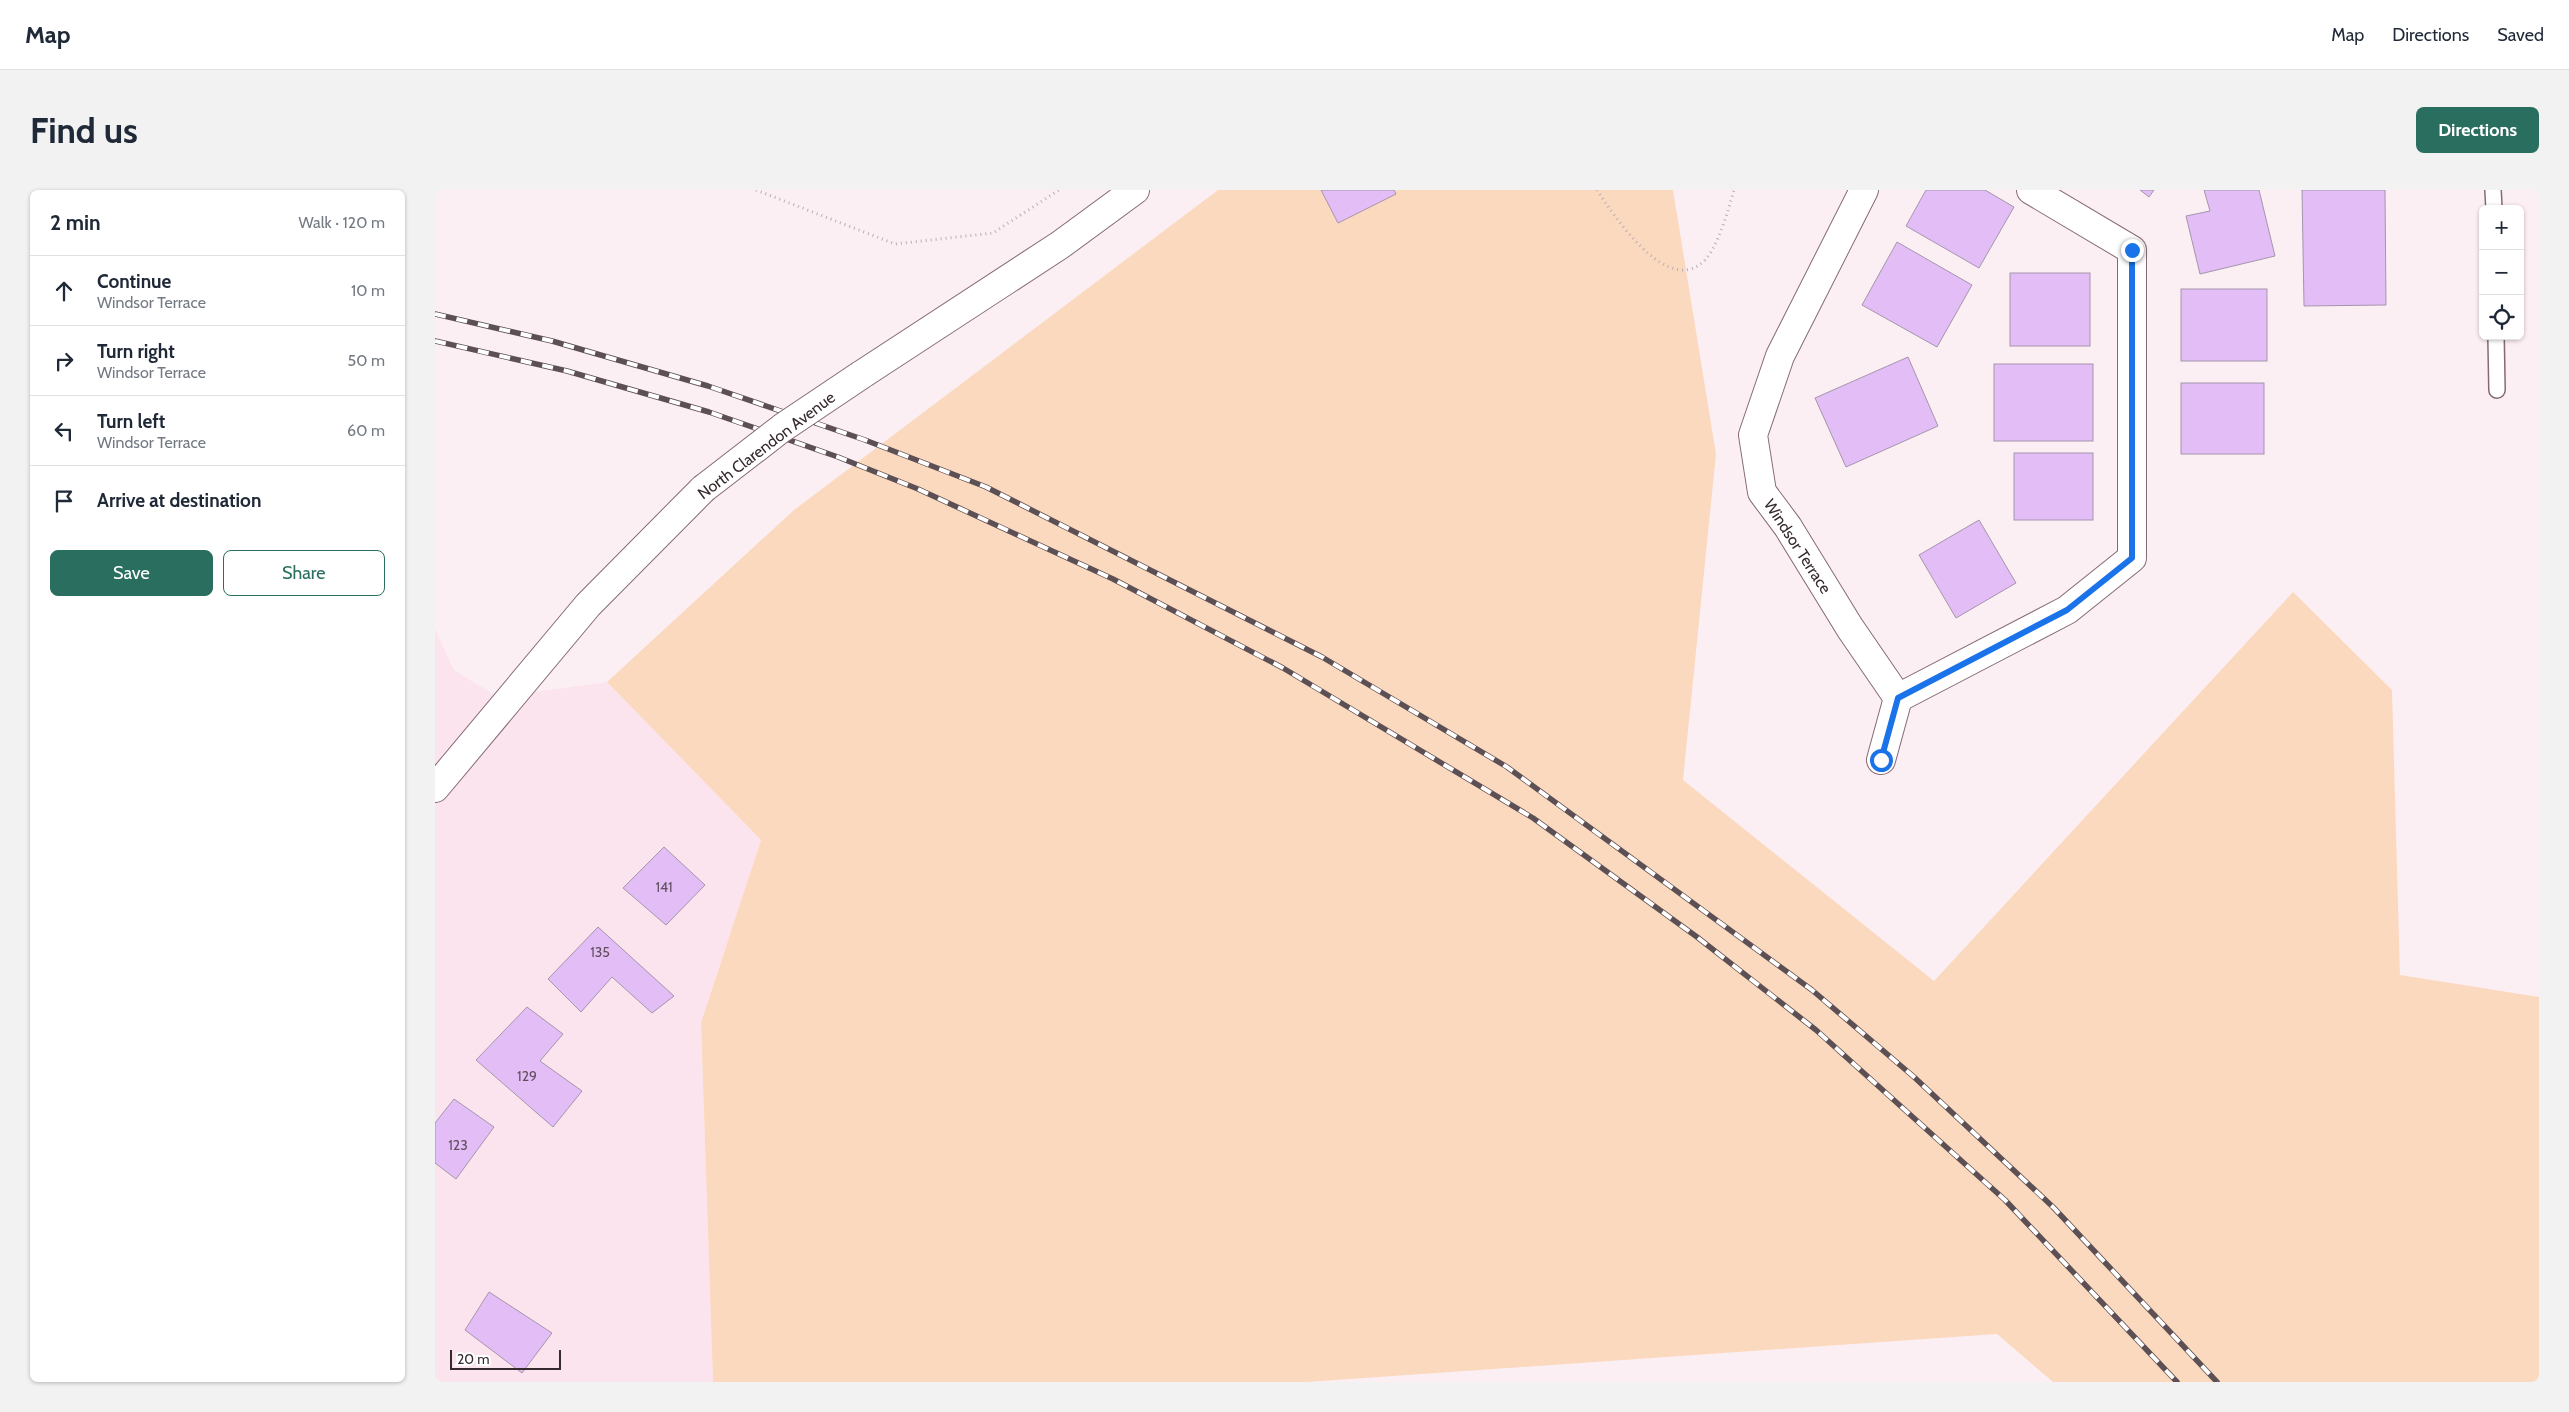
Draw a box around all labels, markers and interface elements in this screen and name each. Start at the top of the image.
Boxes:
text: Map [25,20,71,49]
text: Map [2331,24,2364,46]
text: Directions [2392,24,2469,46]
text: Saved [2497,24,2544,46]
button: Directions [2416,107,2539,153]
text: Find us [30,109,138,152]
map controls [2479,205,2524,340]
button: + [2479,205,2524,250]
text: 2 min [50,210,101,235]
text: Walk · 120 m [298,213,385,232]
route end [2121,239,2144,262]
button: − [2479,250,2524,295]
text: Continue [97,270,171,293]
icon: ahead [50,277,78,305]
text: 10 m [351,281,385,300]
text: Windsor Terrace [97,293,206,312]
button: locate [2479,295,2524,340]
text: Turn right [97,340,175,363]
icon: right [50,347,78,375]
text: 50 m [348,351,385,370]
text: Windsor Terrace [97,363,206,382]
street label: North Clarendon Avenue [694,388,839,503]
text: Turn left [97,410,165,433]
icon: left [50,417,78,445]
text: 60 m [347,421,385,440]
text: Windsor Terrace [97,433,206,452]
icon: arrive [50,487,78,515]
text: Arrive at destination [97,489,261,512]
street label: Windsor Terrace [1760,495,1835,597]
button: Save [50,550,213,596]
button: Share [223,550,385,596]
route start [1870,749,1893,772]
house number: 141 [655,878,673,896]
house number: 135 [590,943,610,961]
house number: 129 [517,1067,537,1085]
house number: 123 [448,1136,468,1154]
scale bar [450,1347,561,1370]
text: 20 m [457,1350,490,1368]

